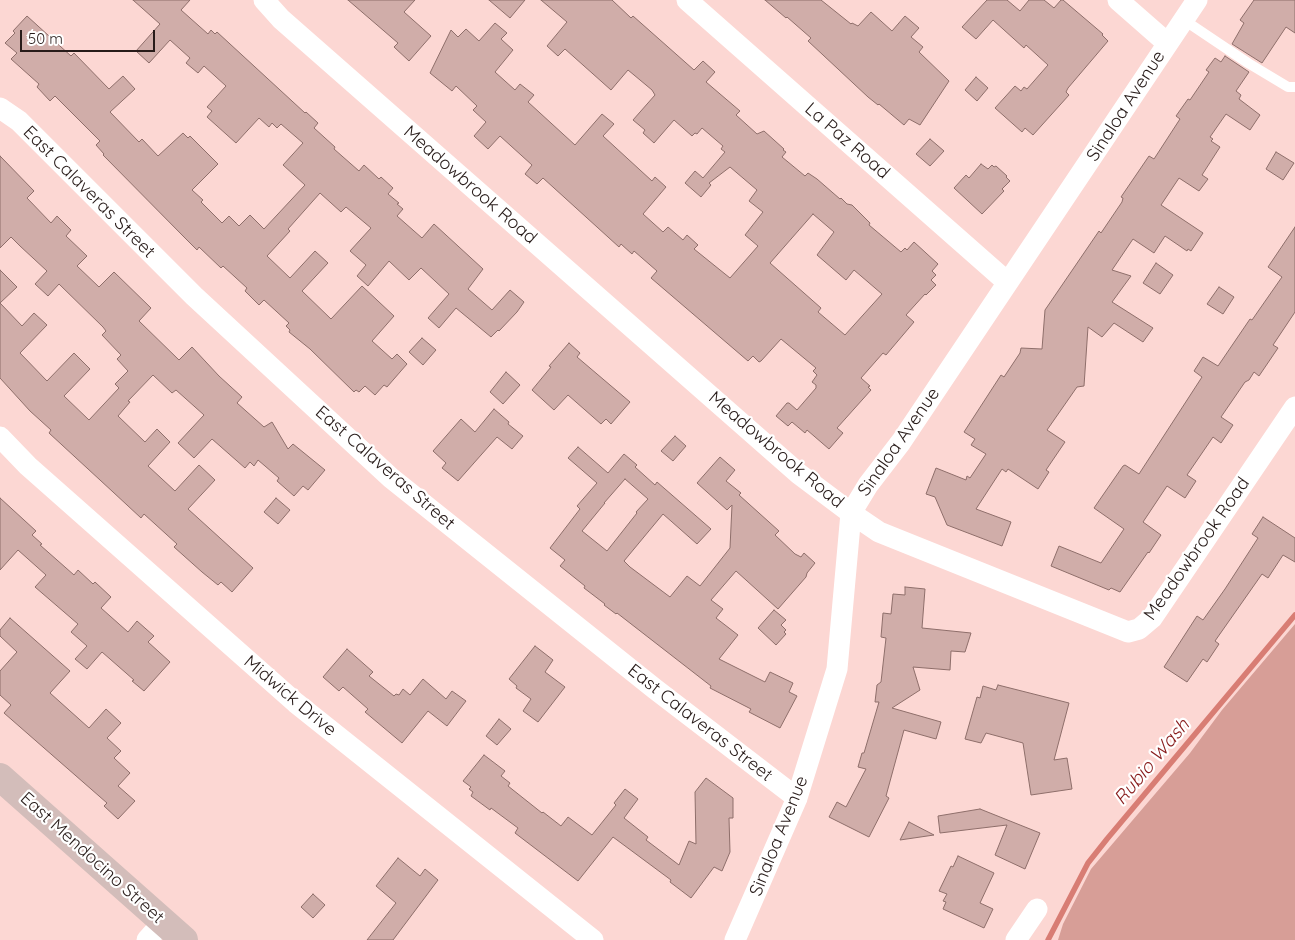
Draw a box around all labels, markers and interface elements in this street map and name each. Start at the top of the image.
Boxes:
scale bar [22,20,158,52]
text: 50 m [28,29,63,48]
street label: Sinaloa Avenue [1082,47,1170,165]
street label: La Paz Road [800,98,894,184]
street label: East Calaveras Street [18,121,160,263]
street label: Meadowbrook Road [399,121,541,249]
street label: Sinaloa Avenue [854,384,944,500]
street label: Meadowbrook Road [704,387,848,513]
street label: East Calaveras Street [311,402,459,534]
street label: Meadowbrook Road [1139,473,1255,625]
street label: Midwick Drive [239,651,341,741]
street label: East Calaveras Street [623,660,777,786]
water label: Rubio Wash [1110,714,1194,810]
street label: Sinaloa Avenue [745,773,813,899]
street label: East Mendocino Street [16,788,168,928]

